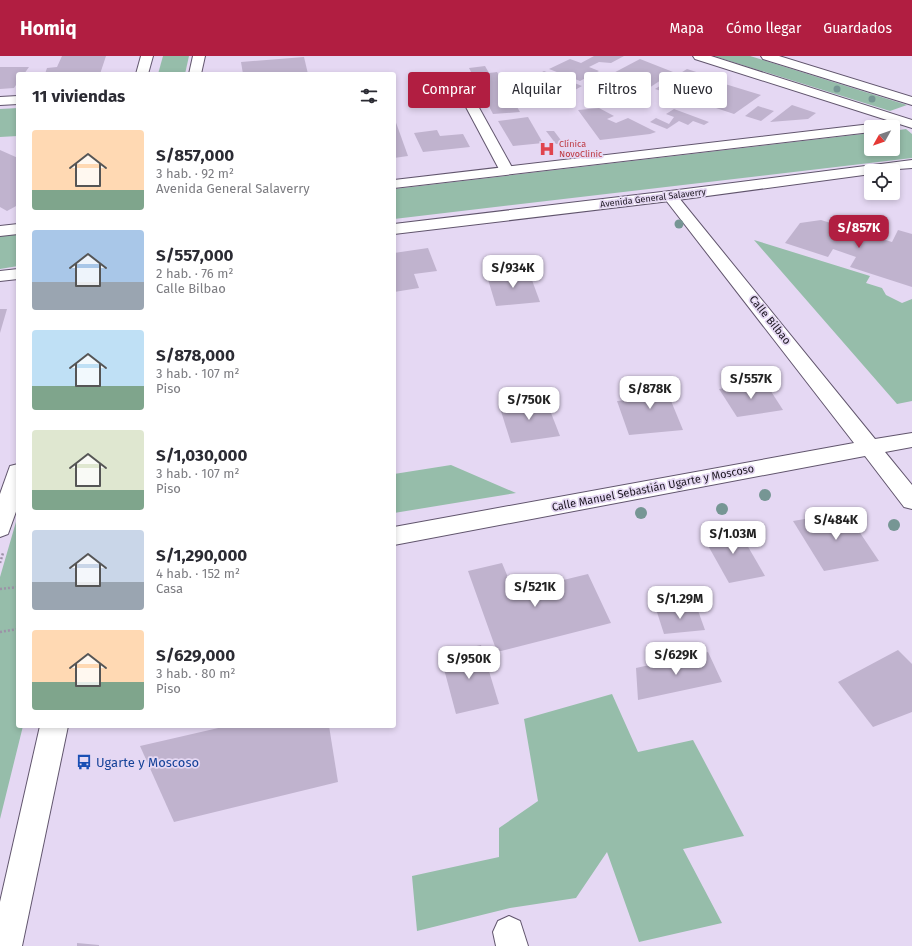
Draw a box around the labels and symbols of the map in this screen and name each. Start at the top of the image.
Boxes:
north arrow [864,120,900,156]
place label: Clínica NovoClinic [559,139,603,159]
hospital icon: Clínica NovoClinic [538,140,556,158]
street label: Avenida General Salaverry [600,186,707,209]
pin: S/857K [826,215,892,249]
pin: S/934K [480,255,546,289]
street label: Calle Bilbao [746,293,794,347]
pin: S/557K [718,366,784,400]
pin: S/878K [617,376,683,410]
pin: S/750K [496,387,562,421]
street label: Calle Manuel Sebastián Ugarte y Moscoso [551,462,755,514]
pin: S/484K [803,507,869,541]
pin: S/1.03M [696,521,770,555]
pin: S/521K [502,574,568,608]
pin: S/1.29M [643,586,717,620]
pin: S/629K [643,642,709,676]
pin: S/950K [436,646,502,680]
bus stop icon: Ugarte y Moscoso [75,753,93,771]
place label: Ugarte y Moscoso [96,755,199,770]

